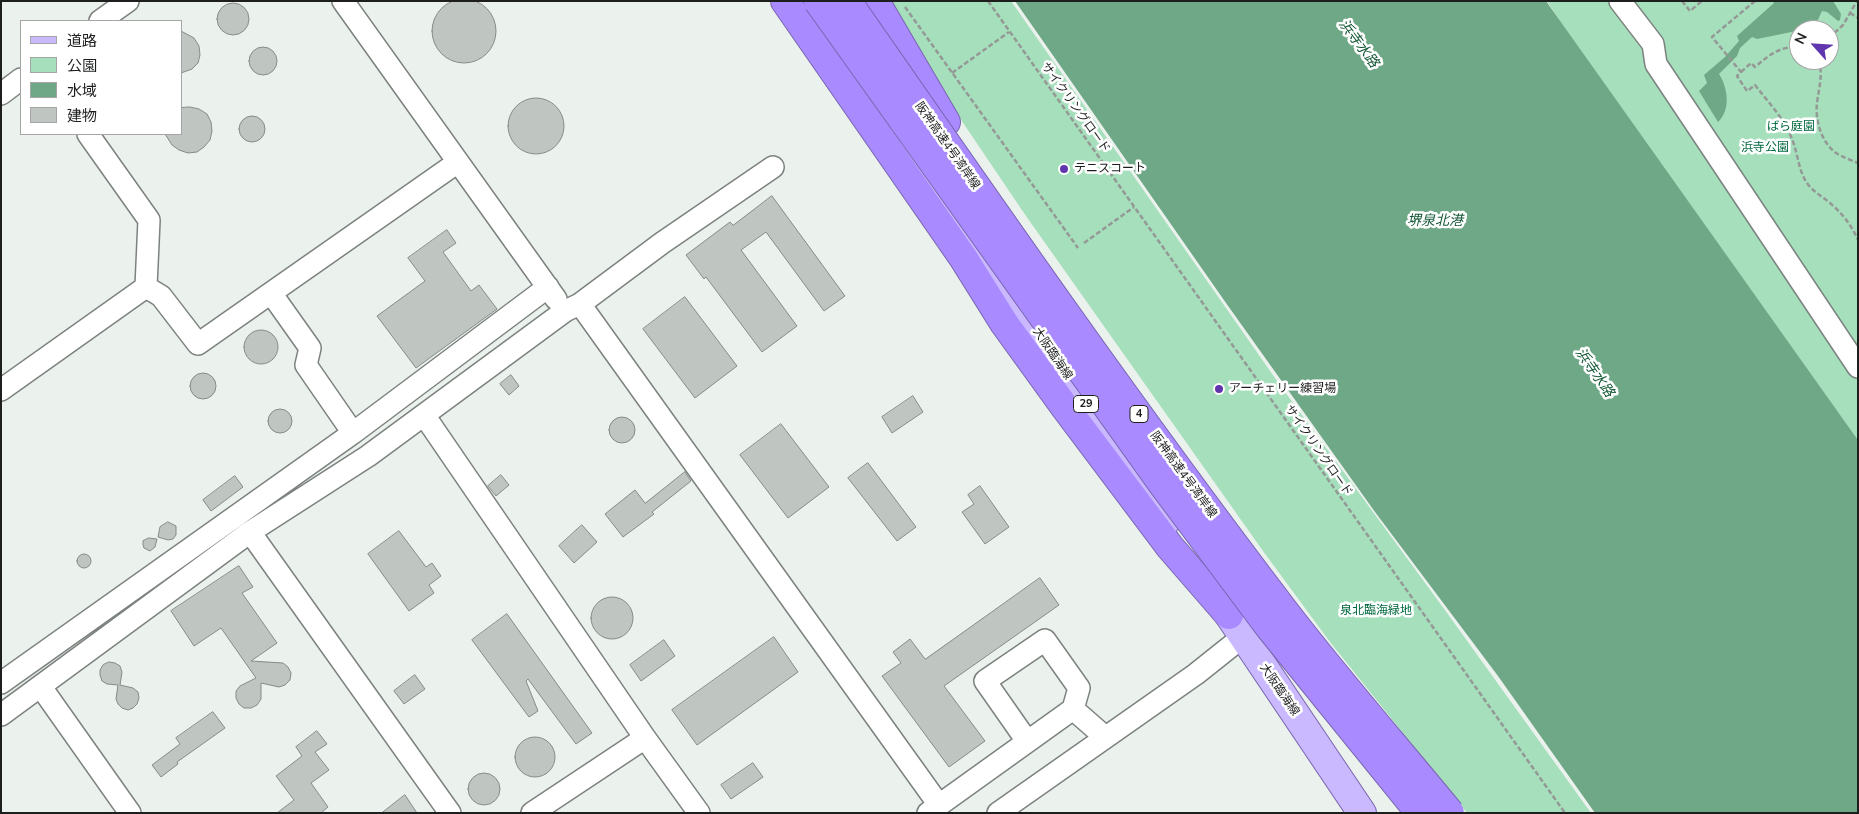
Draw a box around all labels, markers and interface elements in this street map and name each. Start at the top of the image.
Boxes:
water label: 浜寺水路 [1334,17,1382,71]
legend [20,20,182,135]
north arrow [1789,20,1839,70]
text: N [1790,30,1812,48]
text: 道路 [67,31,97,51]
text: 公園 [67,56,97,76]
street label: サイクリングロード [1037,60,1113,156]
text: 水域 [67,81,97,101]
street label: 阪神高速4号湾岸線 [912,100,982,192]
text: 建物 [67,106,97,126]
park label: ばら庭園 [1767,120,1815,134]
park label: 浜寺公園 [1741,141,1789,155]
place label: テニスコート [1074,162,1146,176]
marker: テニスコート [1058,163,1070,175]
water label: 堺泉北港 [1407,214,1463,230]
street label: 大阪臨海線 [1029,325,1075,383]
water label: 浜寺水路 [1571,345,1617,401]
place label: アーチェリー練習場 [1229,382,1336,396]
marker: アーチェリー練習場 [1213,383,1225,395]
road number: 29 [1074,396,1098,412]
street label: サイクリングロード [1281,403,1355,499]
road number: 4 [1130,406,1148,422]
street label: 阪神高速4号湾岸線 [1147,429,1219,521]
park label: 泉北臨海緑地 [1340,604,1412,618]
street label: 大阪臨海線 [1256,661,1302,719]

